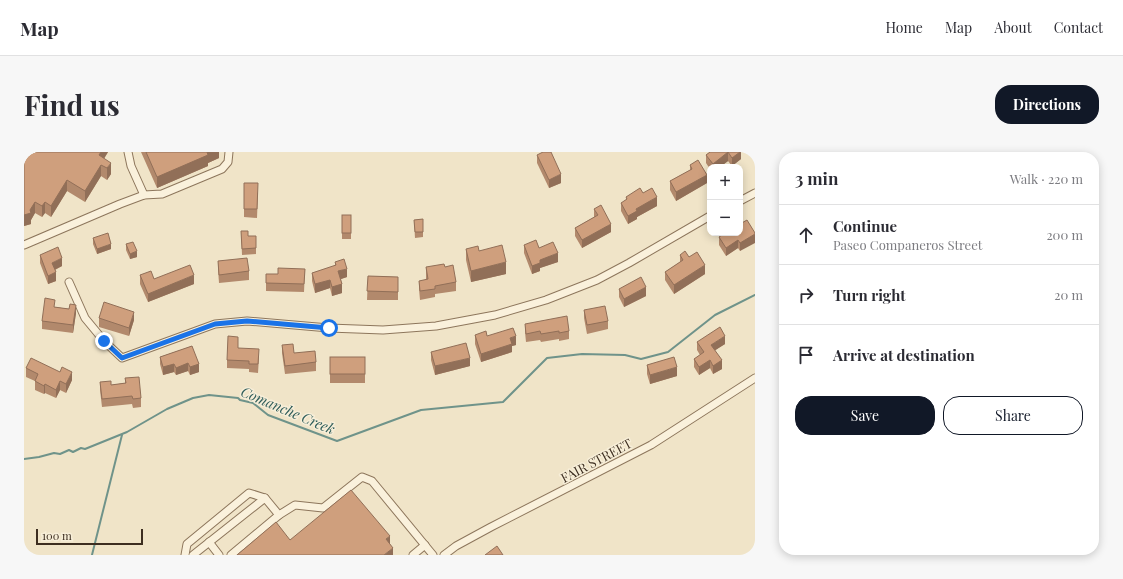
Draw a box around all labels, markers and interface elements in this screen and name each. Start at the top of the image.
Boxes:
text: Map [20,15,59,41]
text: Home [885,18,923,37]
text: Map [945,18,972,37]
text: About [994,18,1032,37]
text: Contact [1054,18,1103,37]
button: Directions [995,85,1099,124]
text: Find us [24,86,120,123]
map controls [707,164,743,236]
button: + [707,164,743,200]
text: 3 min [795,167,838,189]
text: Walk · 220 m [1010,170,1083,187]
button: − [707,200,743,236]
text: Continue [833,216,897,236]
icon: ahead [795,224,817,246]
text: 200 m [1046,226,1083,243]
text: Paseo Companeros Street [833,236,982,253]
icon: right [795,284,817,306]
text: Turn right [833,285,906,305]
text: 20 m [1054,286,1083,303]
route start [320,319,338,337]
route end [95,332,113,350]
icon: arrive [795,344,817,366]
text: Arrive at destination [833,345,975,365]
water label: Comanche Creek [238,382,338,438]
button: Save [795,396,935,435]
button: Share [943,396,1083,435]
street label: FAIR STREET [558,434,634,486]
scale bar [36,527,143,546]
text: 100 m [42,528,72,543]

